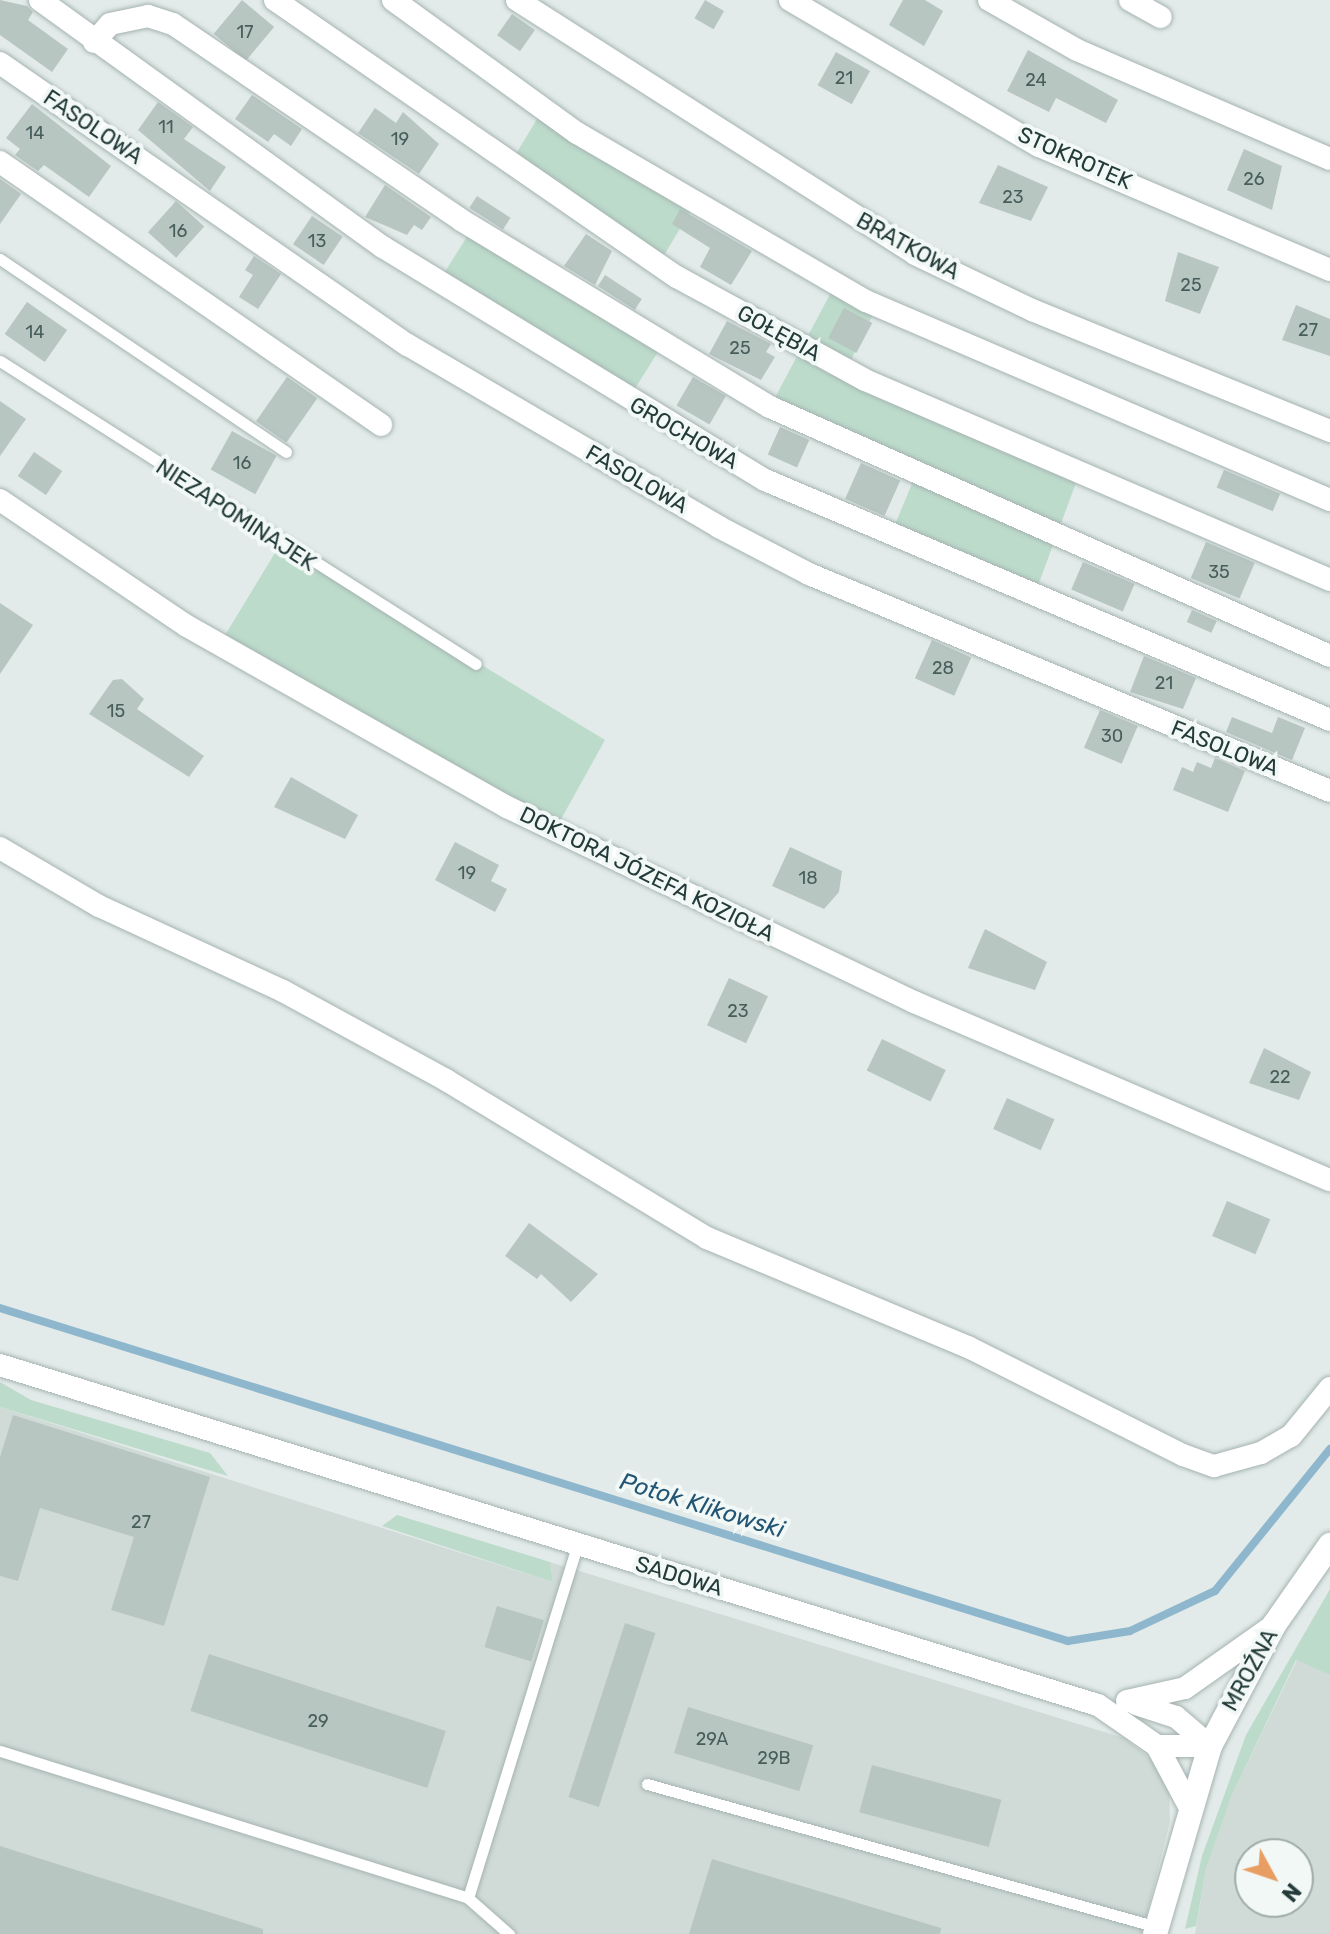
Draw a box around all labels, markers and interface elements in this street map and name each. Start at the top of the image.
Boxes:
house number: 17 [237,21,253,43]
house number: 21 [835,67,853,89]
house number: 24 [1025,69,1047,91]
street label: FASOLOWA [39,84,147,170]
house number: 11 [158,116,174,138]
street label: STOKROTEK [1014,121,1136,195]
house number: 14 [26,122,44,144]
house number: 19 [391,128,409,150]
house number: 26 [1243,168,1265,190]
house number: 23 [1002,186,1024,208]
street label: BRATKOWA [852,207,964,285]
house number: 16 [169,220,187,242]
house number: 13 [308,230,326,252]
house number: 25 [1180,274,1202,296]
street label: GOŁĘBIA [733,299,825,367]
house number: 27 [1298,319,1318,341]
house number: 14 [26,321,44,343]
house number: 25 [729,337,751,359]
street label: GROCHOWA [625,391,743,475]
street label: FASOLOWA [581,439,693,519]
house number: 16 [233,452,251,474]
street label: NIEZAPOMINAJEK [151,453,321,577]
house number: 35 [1208,561,1230,583]
house number: 28 [932,657,954,679]
house number: 21 [1155,672,1173,694]
house number: 15 [107,700,125,722]
street label: FASOLOWA [1167,714,1283,782]
house number: 30 [1101,725,1123,747]
street label: DOKTORA JÓZEFA KOZIOŁA [515,801,779,947]
house number: 19 [458,862,476,884]
house number: 18 [798,867,818,889]
house number: 23 [727,1000,749,1022]
house number: 22 [1269,1066,1291,1088]
water label: Potok Klikowski [616,1467,788,1545]
house number: 27 [131,1511,151,1533]
street label: SADOWA [632,1550,726,1602]
street label: MROŹNA [1217,1624,1283,1716]
house number: 29 [307,1710,329,1732]
house number: 29A [696,1728,728,1750]
house number: 29B [757,1747,791,1769]
north arrow [1234,1838,1314,1918]
text: N [1276,1878,1307,1907]

